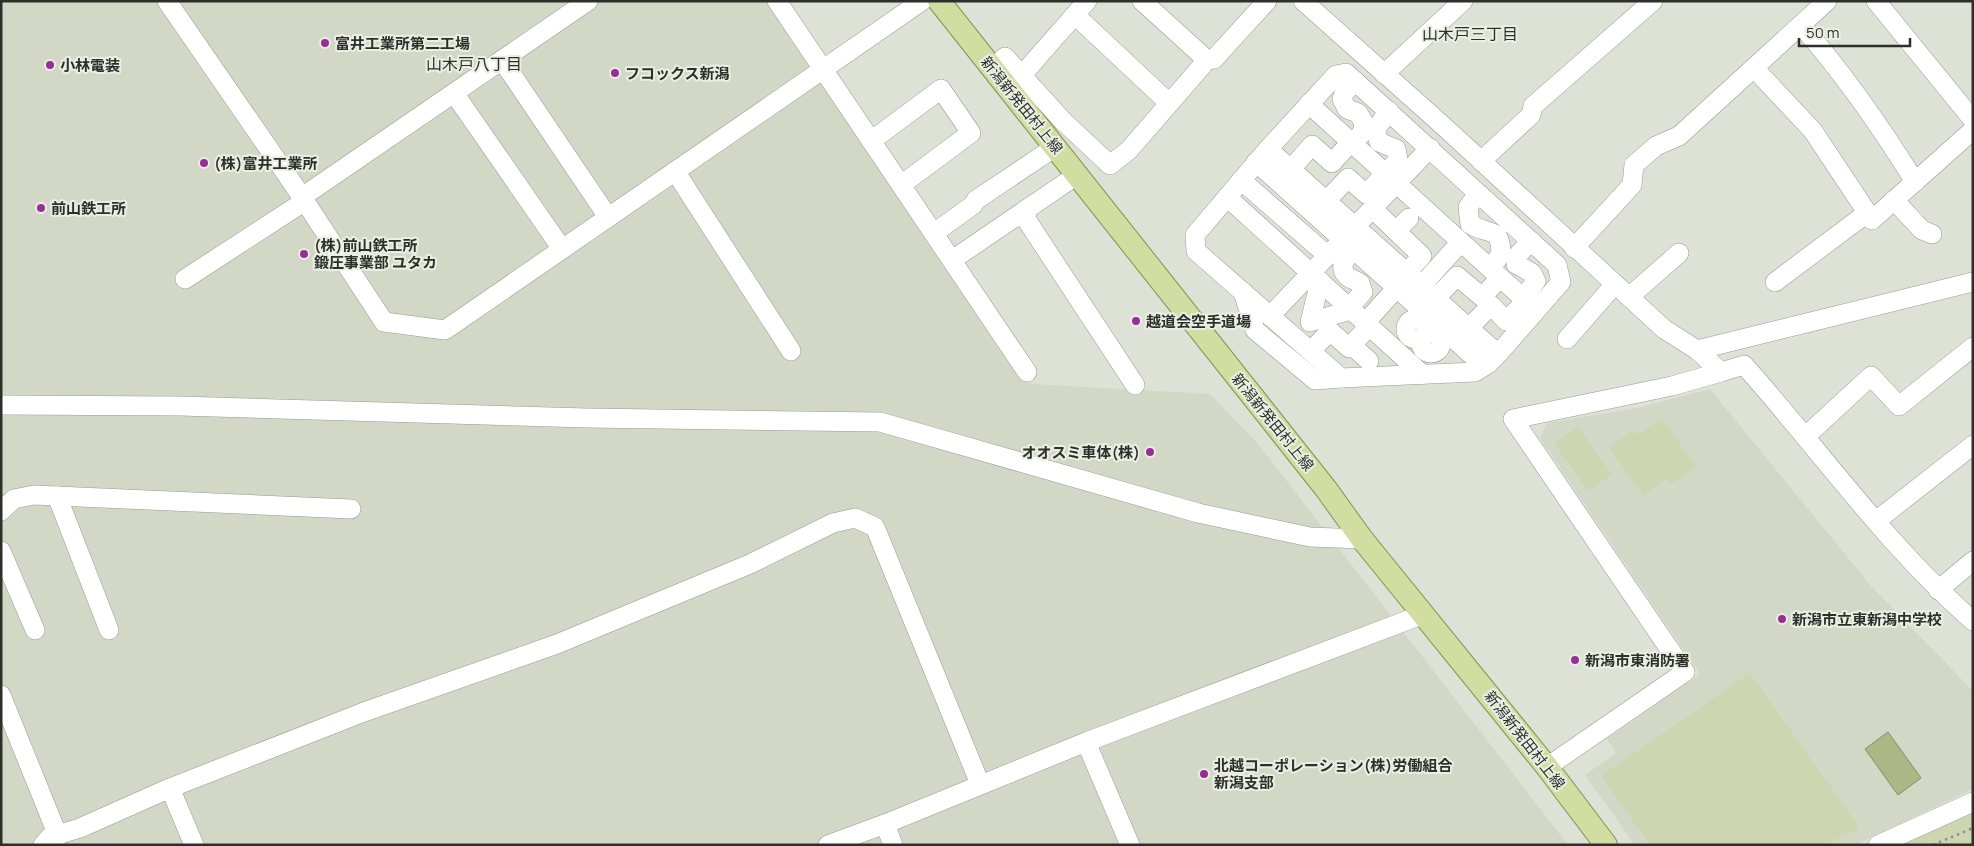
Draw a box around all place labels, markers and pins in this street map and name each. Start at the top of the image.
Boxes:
place label: 富井工業所第二工場 [335,33,470,54]
marker: 富井工業所第二工場 [319,37,331,49]
place label: 小林電装 [60,55,120,76]
marker: 小林電装 [44,59,56,71]
place label: フコックス新潟 [625,63,730,84]
marker: フコックス新潟 [609,67,621,79]
place label: (株)富井工業所 [214,153,318,174]
marker: (株)富井工業所 [198,157,210,169]
place label: 前山鉄工所 [51,198,126,219]
marker: 前山鉄工所 [35,202,47,214]
place label: (株)前山鉄工所 鍛圧事業部 ユタカ [314,235,437,273]
marker: (株)前山鉄工所 鍛圧事業部 ユタカ [298,248,310,260]
place label: 越道会空手道場 [1146,311,1251,332]
marker: 越道会空手道場 [1130,315,1142,327]
place label: オオスミ車体(株) [1021,442,1140,463]
marker: オオスミ車体(株) [1144,446,1156,458]
place label: 新潟市立東新潟中学校 [1792,609,1942,630]
marker: 新潟市立東新潟中学校 [1776,613,1788,625]
place label: 新潟市東消防署 [1585,650,1690,671]
marker: 新潟市東消防署 [1569,654,1581,666]
place label: 北越コーポレーション(株)労働組合 新潟支部 [1214,755,1453,793]
marker: 北越コーポレーション(株)労働組合 新潟支部 [1198,768,1210,780]

